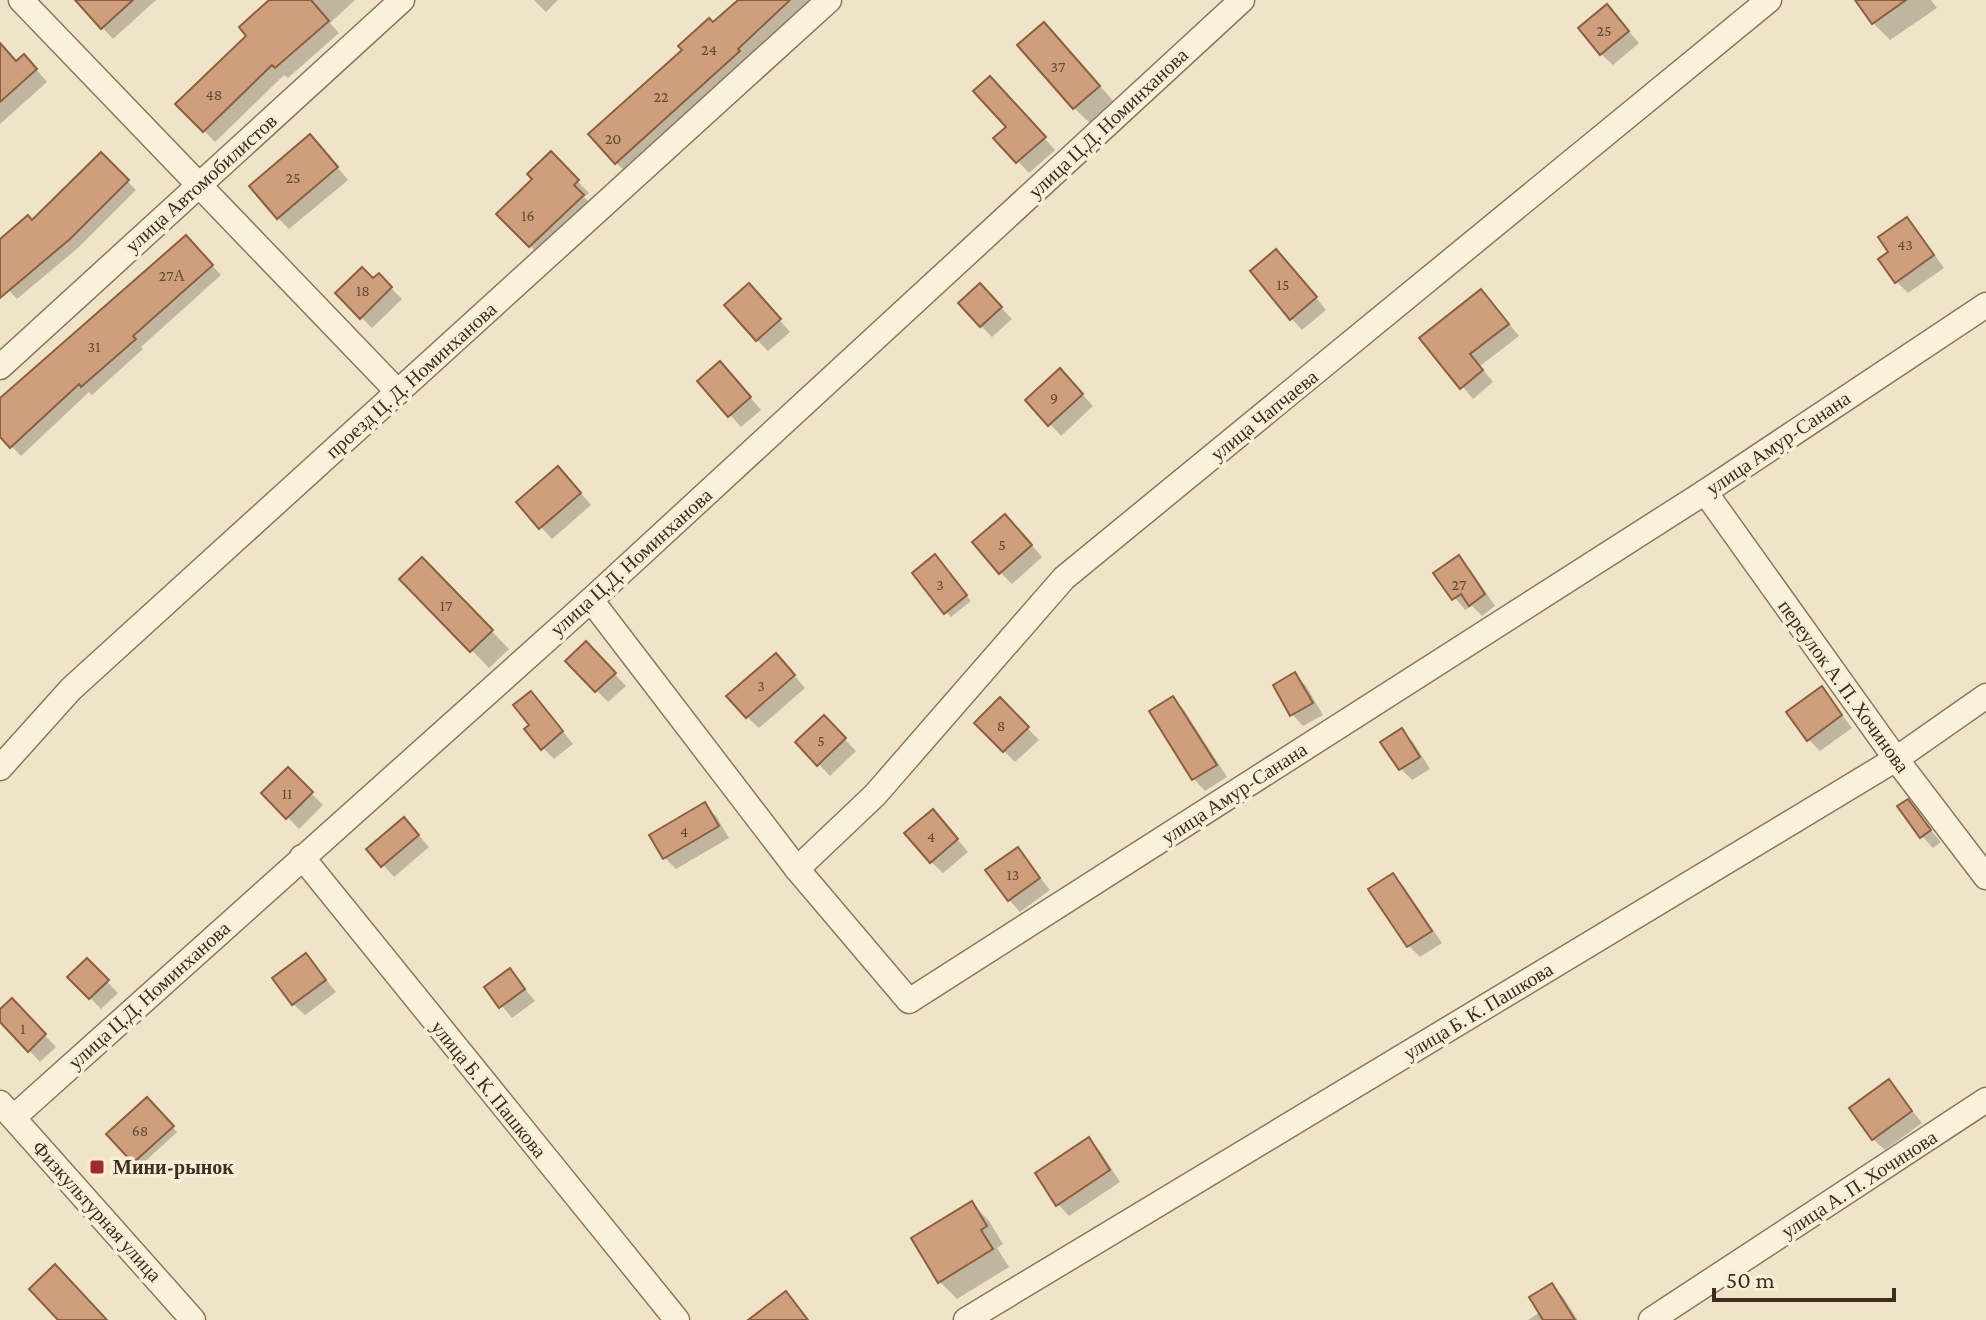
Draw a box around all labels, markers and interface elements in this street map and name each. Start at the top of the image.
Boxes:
house number: 25 [1596,22,1612,39]
house number: 24 [701,41,717,58]
street label: улица Ц.Д. Номинханова [1024,43,1193,203]
house number: 37 [1051,58,1066,75]
house number: 48 [206,86,222,103]
house number: 22 [653,88,669,105]
street label: улица Автомобилистов [121,109,282,257]
house number: 20 [605,130,621,147]
house number: 25 [285,169,301,186]
house number: 16 [521,207,535,224]
house number: 43 [1897,236,1913,253]
house number: 27А [159,267,186,284]
house number: 15 [1277,276,1289,293]
house number: 18 [356,282,370,299]
street label: проезд Ц. Д. Номинханова [321,298,502,463]
house number: 31 [88,338,100,355]
street label: улица Чапчаева [1206,365,1323,466]
street label: улица Амур-Санана [1702,387,1855,500]
house number: 9 [1050,389,1058,406]
street label: улица Ц.Д. Номинханова [546,484,717,641]
house number: 5 [998,536,1006,553]
house number: 3 [936,576,944,593]
house number: 27 [1452,576,1467,593]
street label: переулок А. П. Хочинова [1773,595,1914,777]
house number: 17 [440,597,453,614]
house number: 3 [757,677,765,694]
house number: 8 [997,717,1005,734]
house number: 5 [817,732,825,749]
street label: улица Амур-Санана [1157,738,1311,849]
house number: 11 [282,785,292,802]
house number: 4 [680,823,688,840]
house number: 4 [927,828,935,845]
house number: 13 [1007,866,1019,883]
street label: улица Ц.Д. Номинханова [64,917,235,1074]
street label: улица Б. К. Пашкова [1399,958,1557,1065]
street label: улица Б. К. Пашкова [426,1016,551,1163]
house number: 1 [20,1020,26,1037]
house number: 68 [132,1122,148,1139]
street label: улица А. П. Хочинова [1777,1125,1941,1243]
street label: Физкультурная улица [27,1136,166,1287]
place label: Мини-рынок [113,1156,234,1179]
marker: Мини-рынок [88,1158,106,1176]
scale bar [1714,1252,1894,1302]
text: 50 m [1726,1266,1775,1293]

